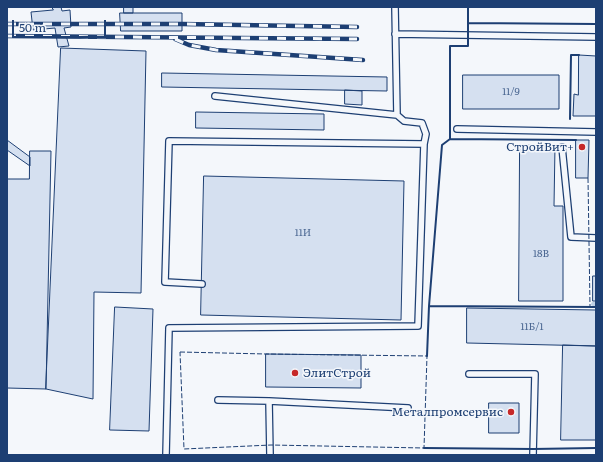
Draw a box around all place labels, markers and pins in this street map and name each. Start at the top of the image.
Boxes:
place label: СтройВит+ [506,140,574,154]
marker: СтройВит+ [577,142,587,152]
place label: ЭлитСтрой [303,366,371,380]
marker: ЭлитСтрой [290,368,300,378]
place label: Металпромсервис [392,405,503,419]
marker: Металпромсервис [506,407,516,417]

